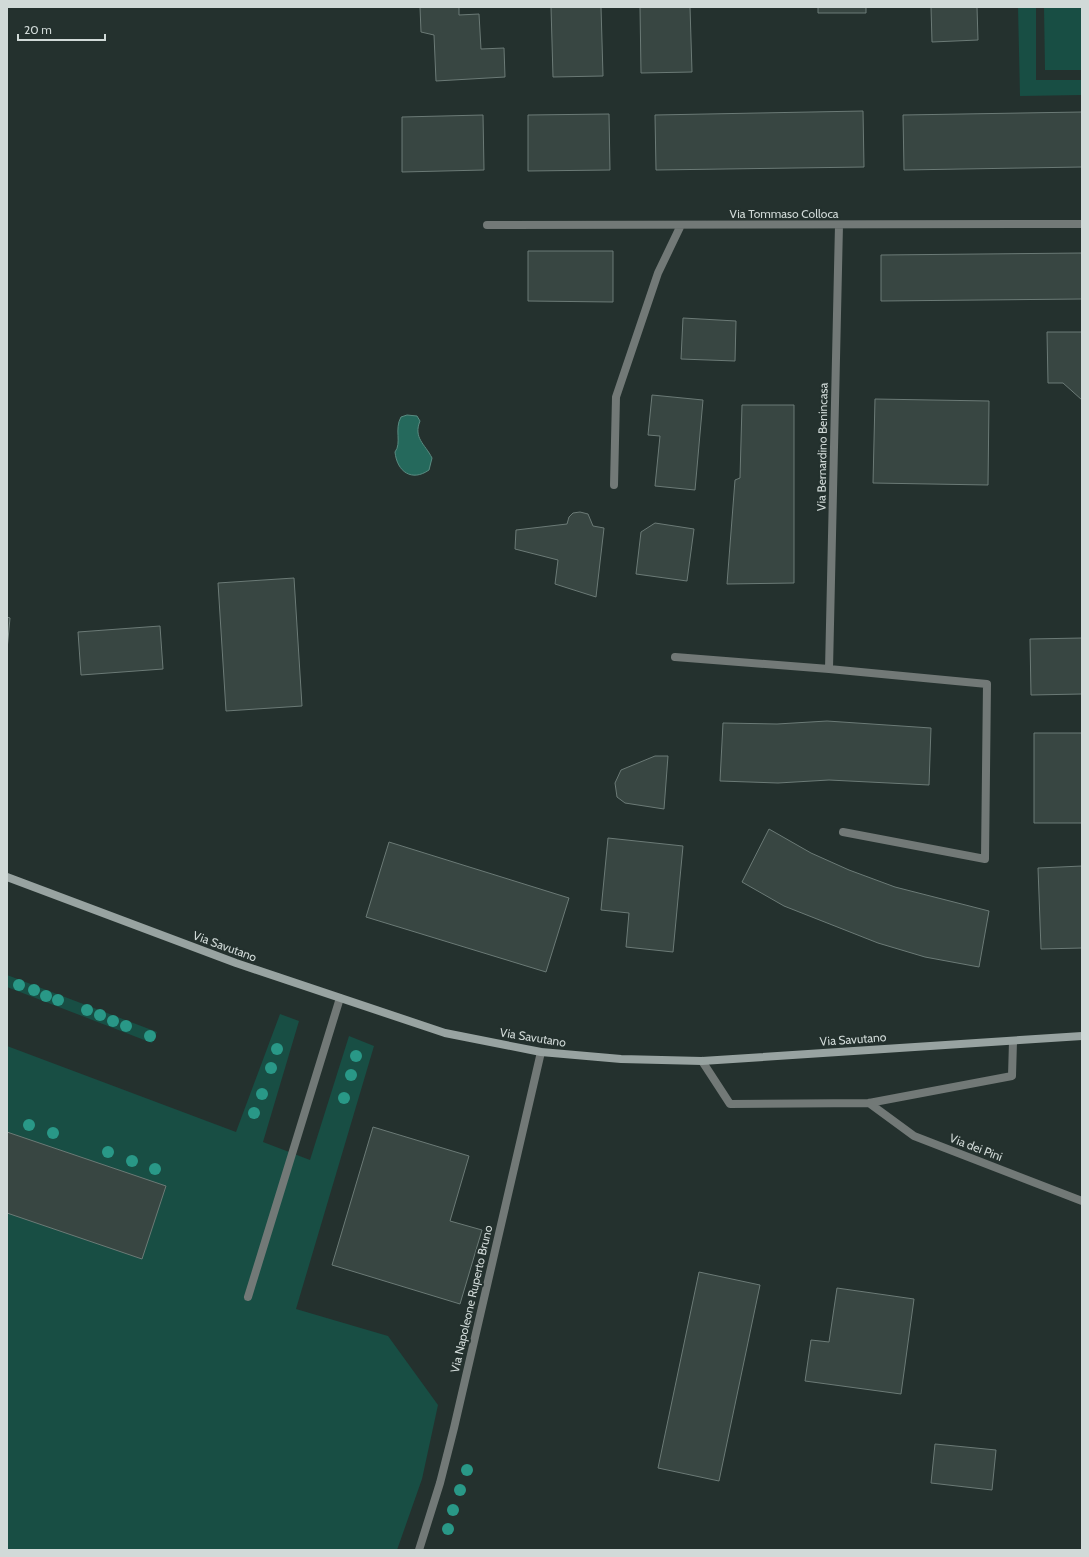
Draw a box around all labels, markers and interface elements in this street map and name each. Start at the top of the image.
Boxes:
scale bar [18,16,105,42]
text: 20 m [24,22,52,37]
street label: Via Tommaso Colloca [729,206,839,221]
street label: Via Bernardino Benincasa [813,382,831,511]
street label: Via Savutano [191,928,259,965]
street label: Via Savutano [499,1024,568,1050]
street label: Via Savutano [819,1029,887,1049]
street label: Via dei Pini [947,1130,1005,1164]
street label: Via Napoleone Ruperto Bruno [447,1223,495,1374]

